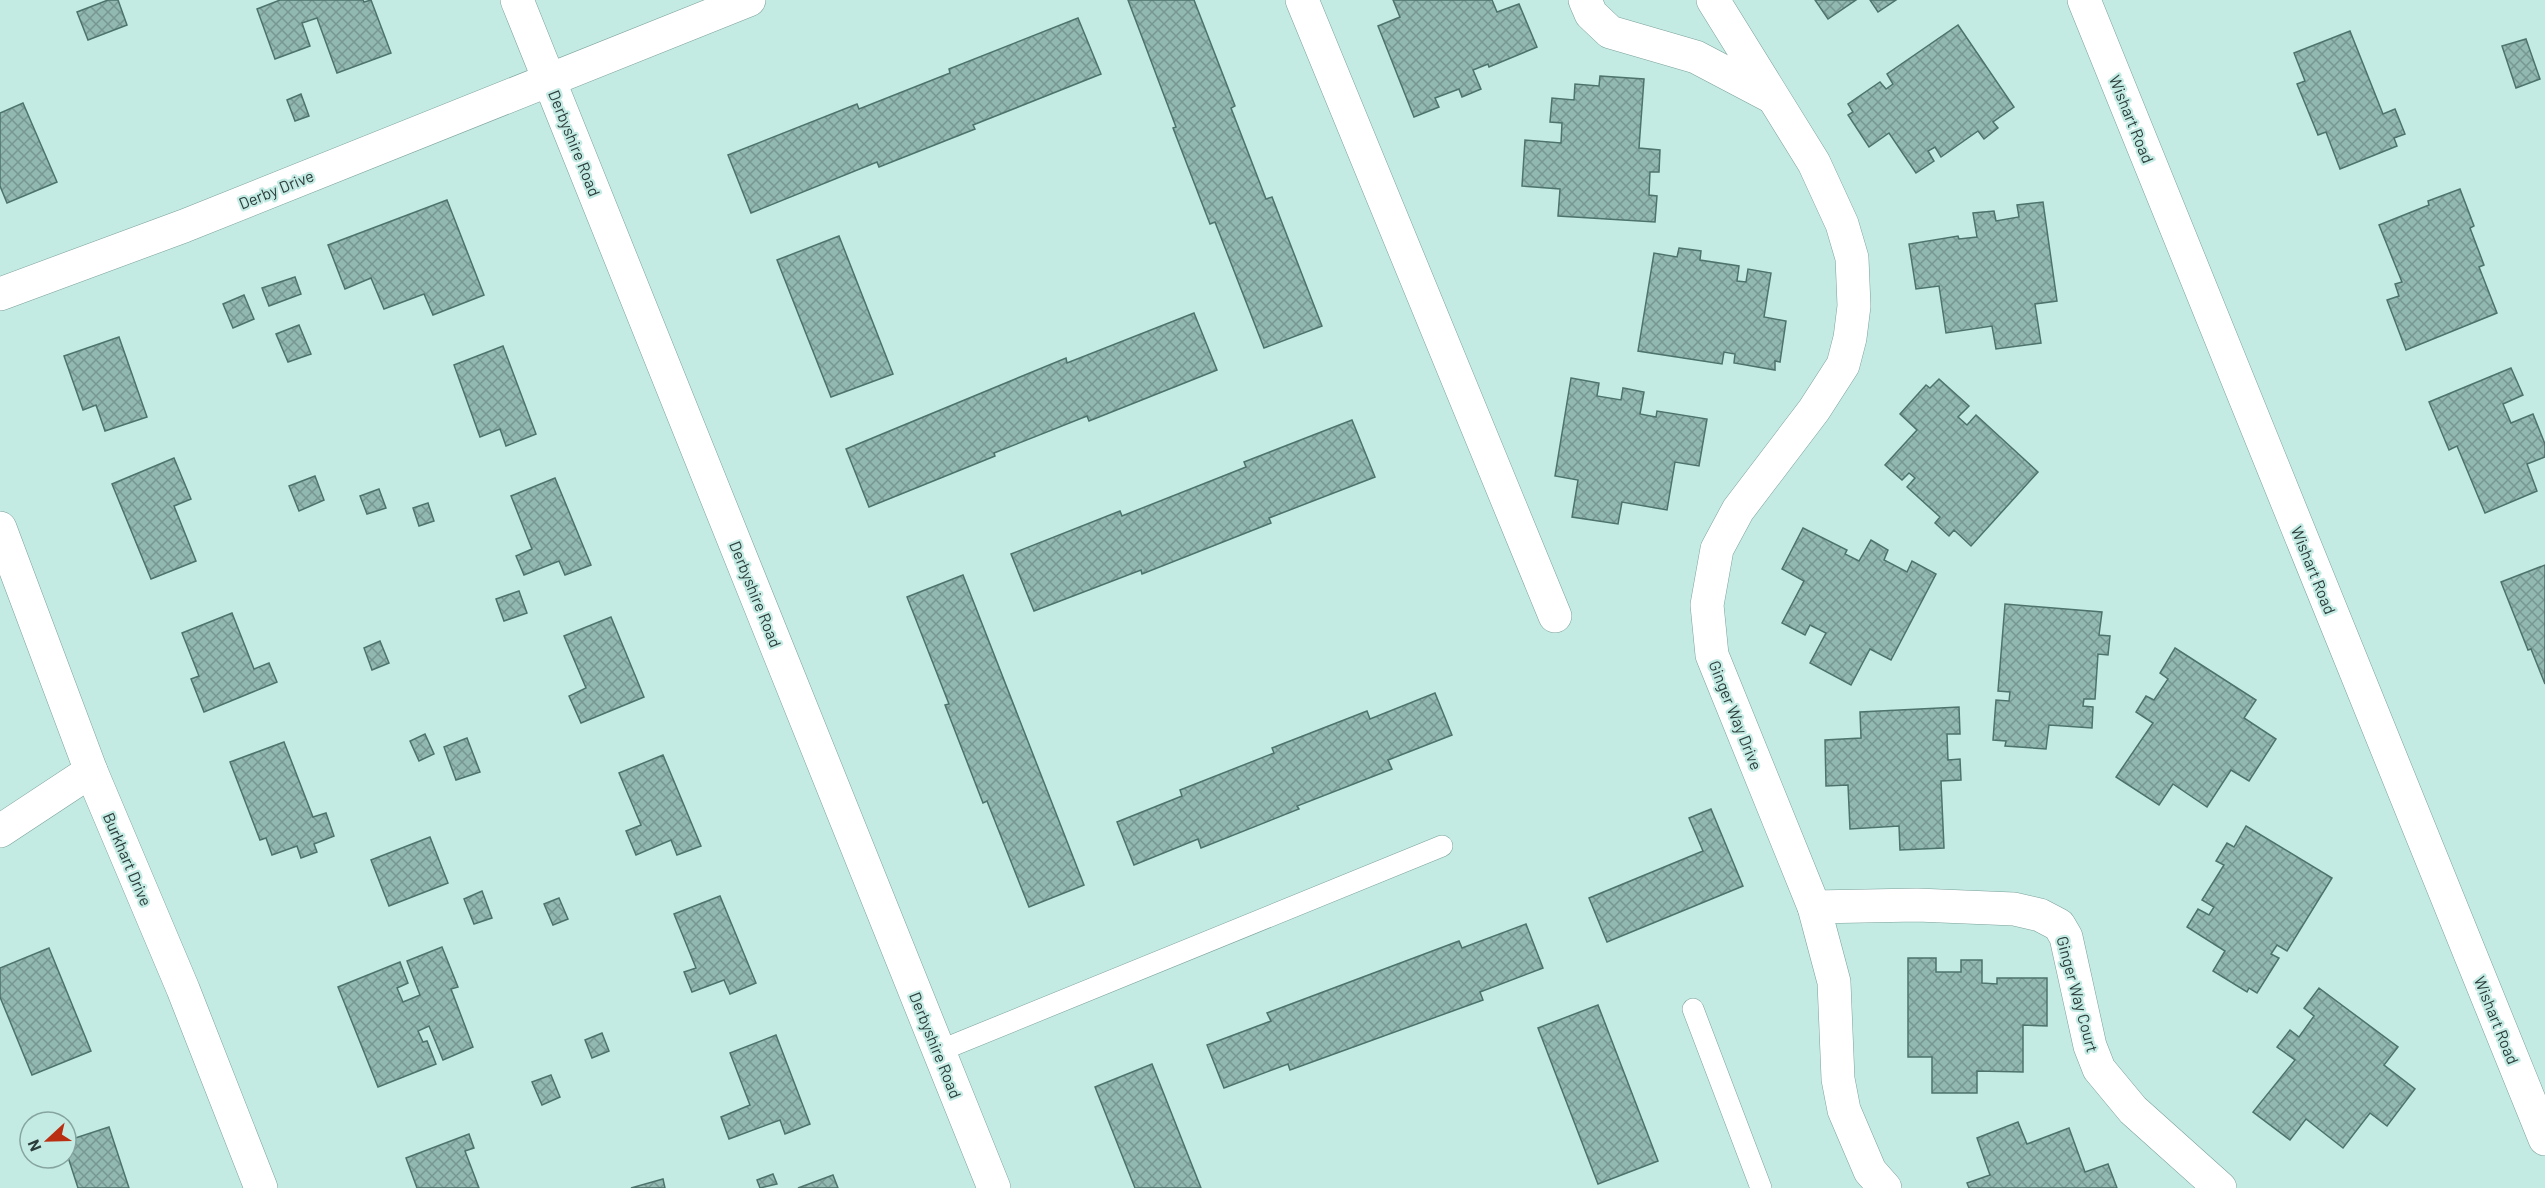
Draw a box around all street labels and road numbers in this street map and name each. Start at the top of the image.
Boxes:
street label: Wishart Road [2106,72,2158,166]
street label: Derbyshire Road [545,87,605,199]
street label: Derby Drive [236,165,316,213]
street label: Wishart Road [2288,523,2340,617]
street label: Derbyshire Road [726,538,786,650]
street label: Ginger Way Drive [1705,658,1767,772]
street label: Burkhart Drive [100,809,156,909]
street label: Ginger Way Court [2053,934,2103,1054]
street label: Wishart Road [2471,973,2523,1067]
street label: Derbyshire Road [906,989,966,1101]

